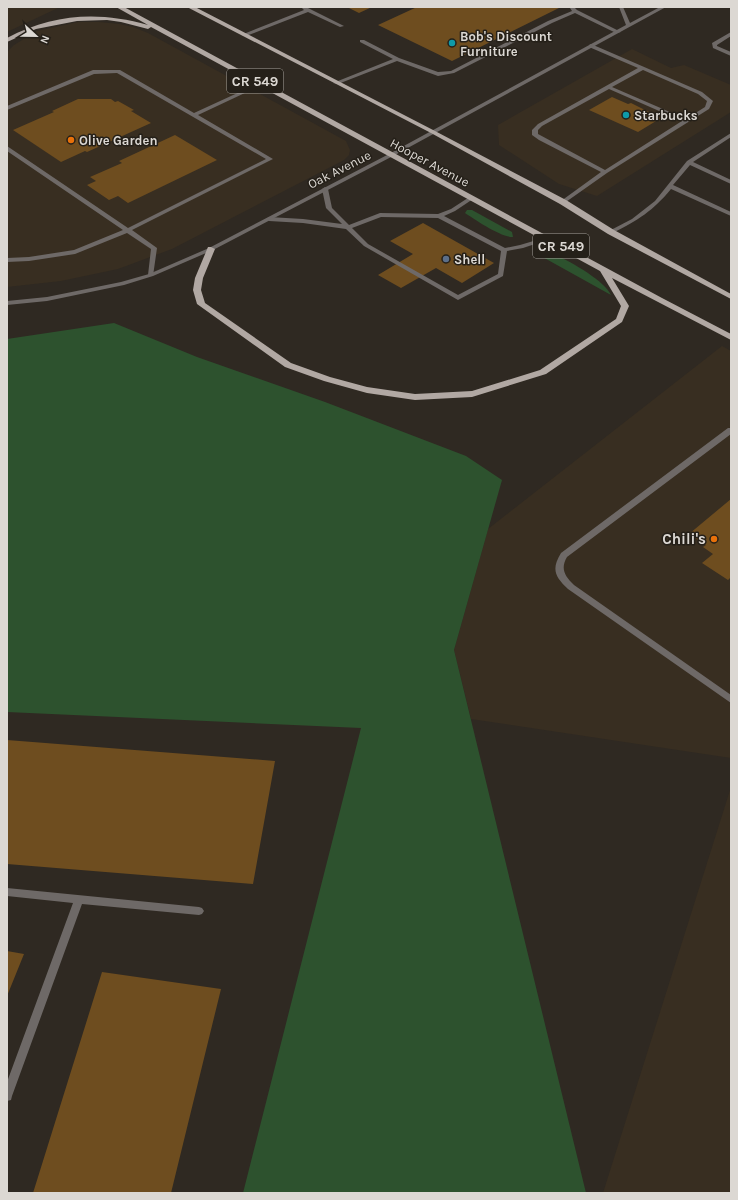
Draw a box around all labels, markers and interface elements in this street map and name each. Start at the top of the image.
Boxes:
north arrow [16,16,56,56]
place label: Bob's Discount Furniture [460,29,552,59]
text: N [37,33,52,46]
marker: Bob's Discount Furniture [447,38,457,48]
road number: CR 549 [227,69,283,93]
place label: Starbucks [634,108,698,123]
marker: Starbucks [621,110,631,120]
place label: Olive Garden [79,133,158,148]
marker: Olive Garden [66,135,76,145]
street label: Hooper Avenue [388,135,472,190]
street label: Oak Avenue [305,147,374,192]
road number: CR 549 [533,234,589,258]
place label: Shell [454,252,485,267]
marker: Shell [441,254,451,264]
place label: Chili's [662,530,706,548]
marker: Chili's [709,534,719,544]

